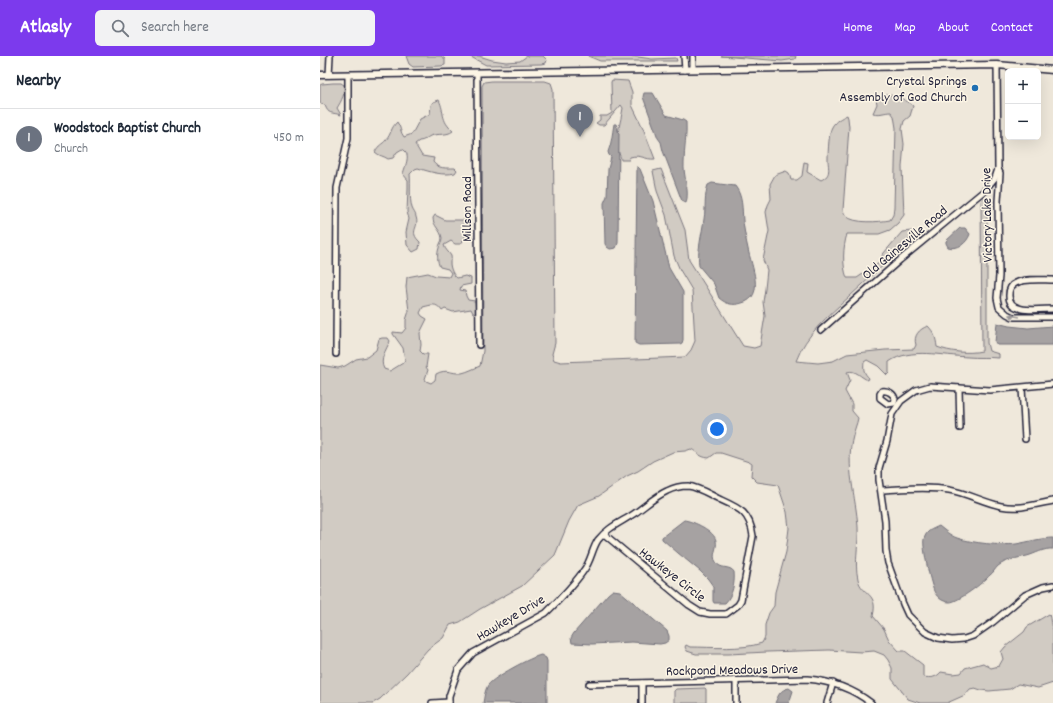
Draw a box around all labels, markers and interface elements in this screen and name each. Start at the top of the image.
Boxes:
search box [95,10,375,46]
text: Atlasly [20,15,71,42]
icon: search [109,17,131,39]
text: Search here [141,17,209,39]
text: Home [843,18,872,38]
text: Map [894,18,916,38]
text: About [938,18,969,38]
text: Contact [991,18,1033,38]
map controls [1005,68,1041,140]
button: + [1005,68,1041,104]
text: Nearby [16,70,60,94]
place label: Crystal Springs Assembly of God Church [839,72,967,108]
marker: Crystal Springs Assembly of God Church [970,83,980,93]
pin: 1 [567,104,593,137]
button: − [1005,104,1041,140]
text: Woodstock Baptist Church [54,118,201,140]
text: 1 [28,129,30,148]
text: 450 m [274,129,304,148]
text: Church [54,140,88,159]
street label: Victory Lake Drive [977,167,999,263]
street label: Millson Road [458,176,478,242]
street label: Old Gainesville Road [858,202,952,285]
one-way arrow [1008,313,1021,319]
your location [707,419,727,439]
street label: Hawkeye Circle [634,543,709,608]
street label: Hawkeye Drive [473,590,549,647]
street label: Rockpond Meadows Drive [666,660,798,682]

